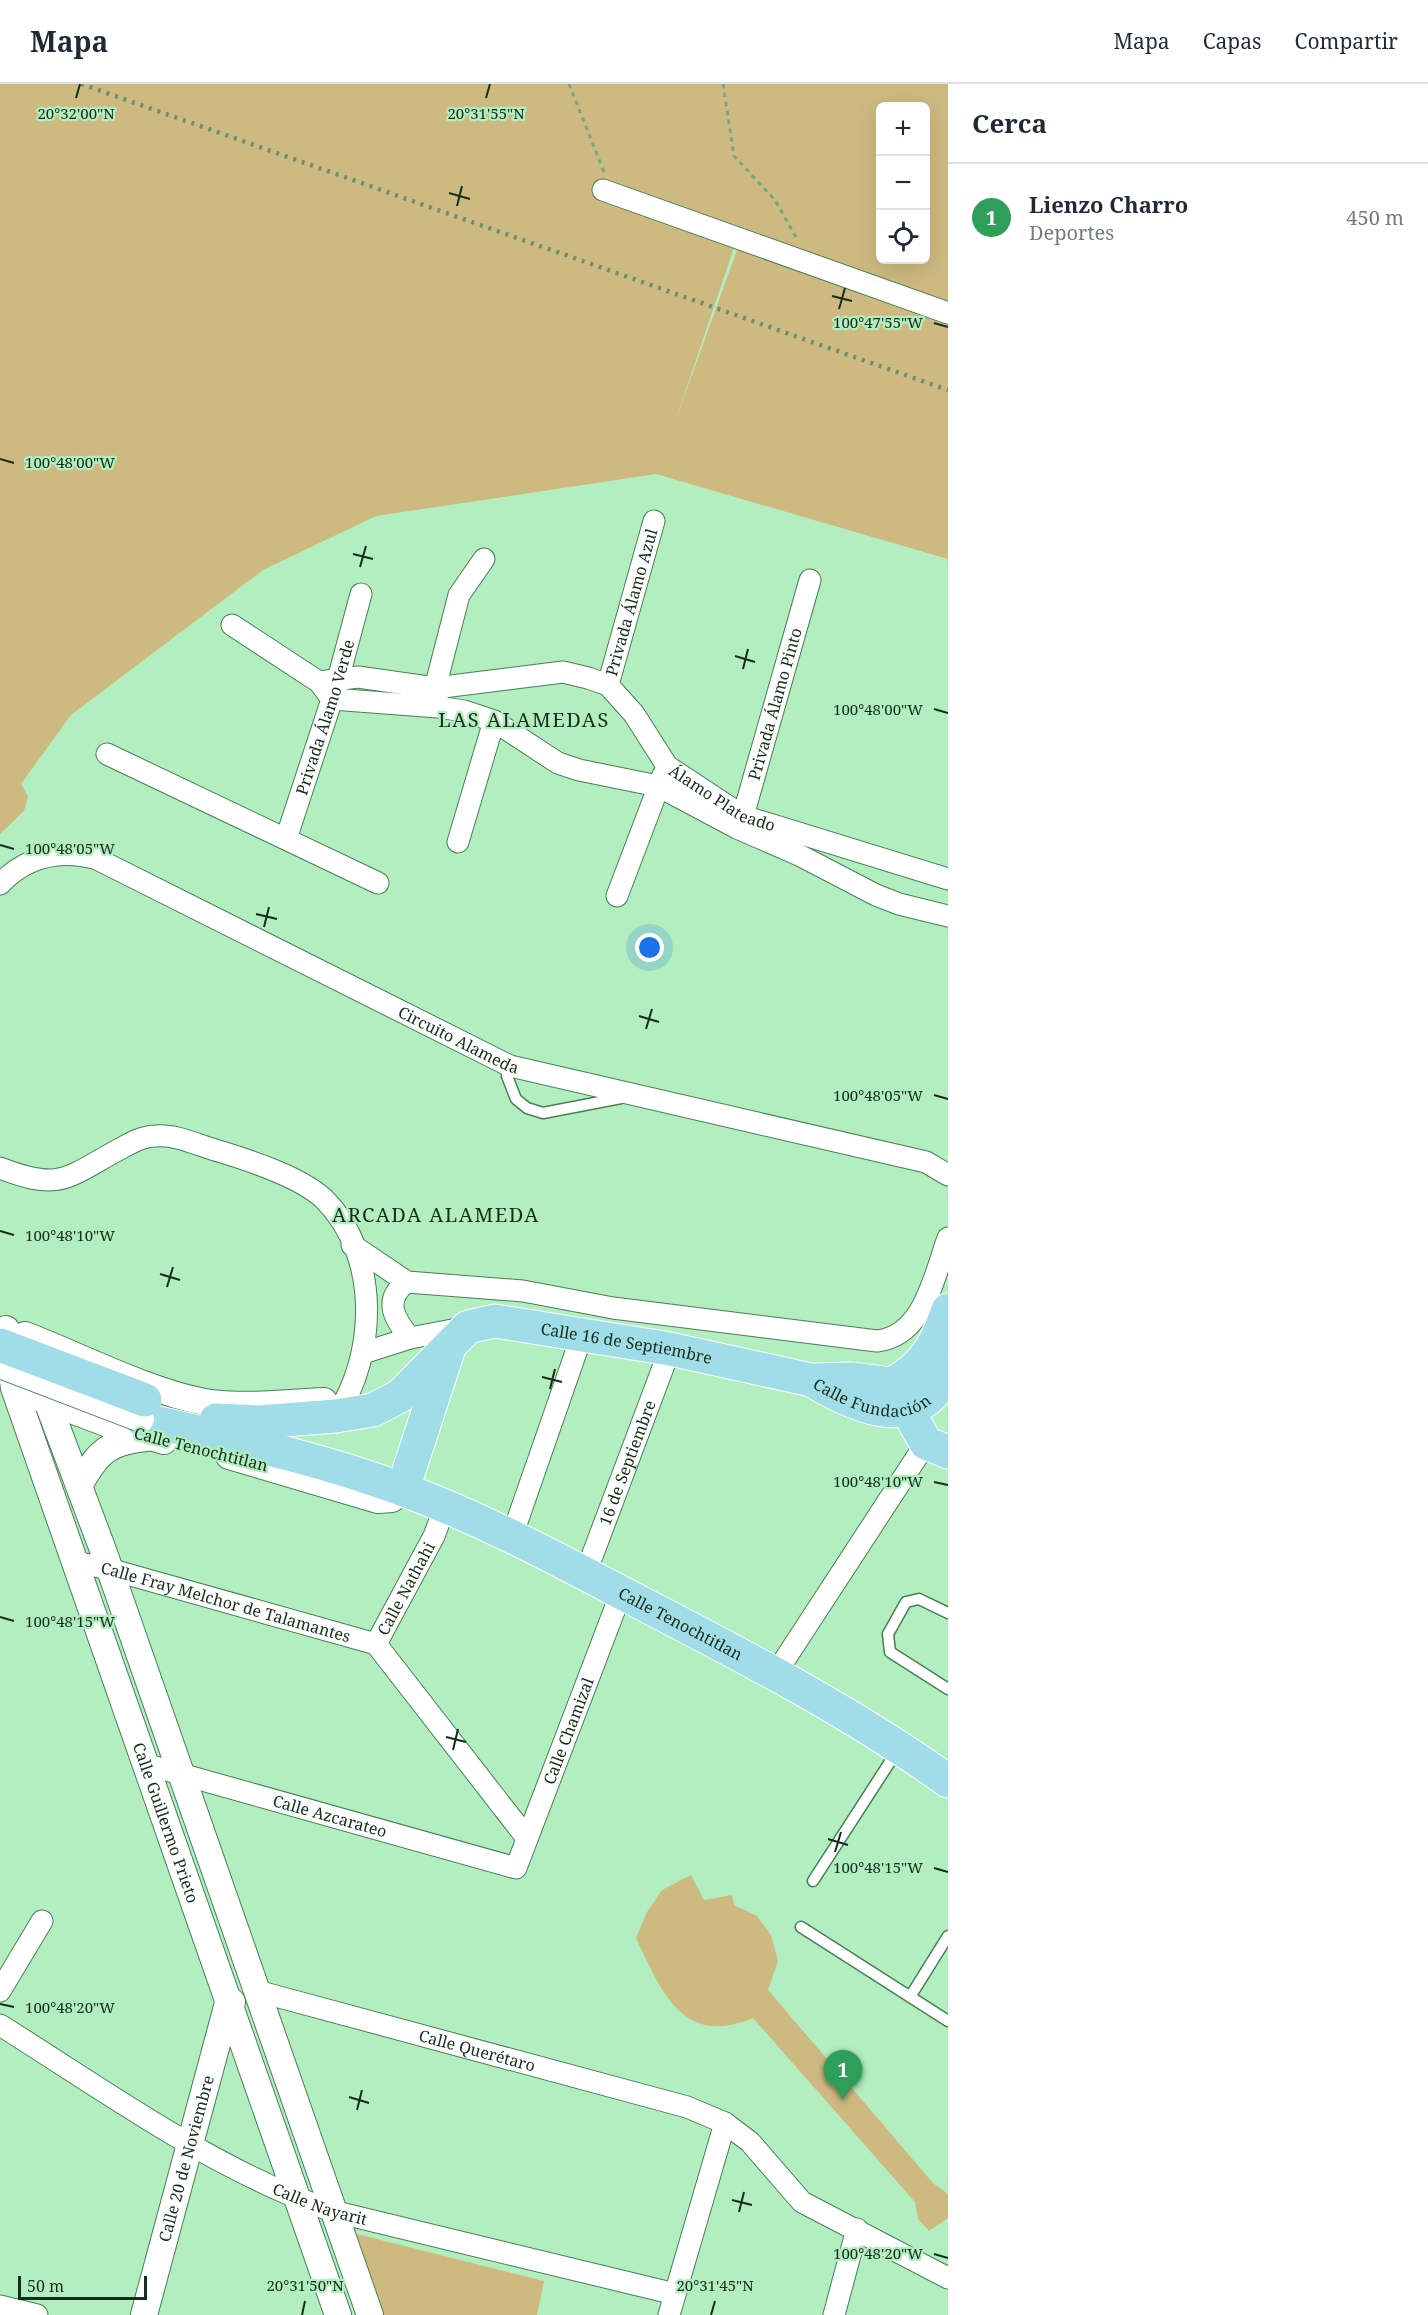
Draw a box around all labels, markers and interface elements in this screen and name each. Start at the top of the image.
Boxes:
text: Mapa [30,22,108,60]
text: Mapa [1113,27,1170,55]
text: Capas [1203,27,1262,55]
text: Compartir [1295,27,1398,55]
map controls [876,102,930,264]
button: + [876,102,930,156]
text: 20°32'00"N [37,103,115,123]
text: 20°31'55"N [447,103,525,123]
text: Cerca [972,105,1047,141]
button: − [876,156,930,210]
text: Lienzo Charro [1029,189,1188,219]
text: 1 [986,204,997,231]
text: 450 m [1346,204,1404,231]
button: locate [876,210,930,264]
text: Deportes [1029,219,1114,246]
text: 100°47'55"W [833,312,923,332]
text: 100°48'00"W [25,452,115,472]
street label: Privada Álamo Azul [600,526,662,678]
street label: Privada Álamo Pinto [743,625,807,783]
street label: Privada Álamo Verde [290,637,359,798]
text: 100°48'00"W [833,699,923,719]
district label: LAS ALAMEDAS [438,706,610,733]
street label: Álamo Plateado [665,759,778,836]
text: 100°48'05"W [25,838,115,858]
your location [635,933,664,962]
street label: Circuito Alameda [394,1001,521,1079]
text: 100°48'05"W [833,1085,923,1105]
district label: ARCADA ALAMEDA [332,1201,540,1228]
text: 100°48'10"W [25,1225,115,1245]
street label: Calle 16 de Septiembre [539,1317,714,1369]
street label: Calle Fundación [809,1373,935,1422]
street label: 16 de Septiembre [594,1397,661,1528]
street label: Calle Tenochtitlan [132,1422,270,1476]
text: 100°48'10"W [833,1471,923,1491]
street label: Calle Nathahi [372,1538,440,1639]
street label: Calle Fray Melchor de Talamantes [99,1557,353,1647]
street label: Calle Tenochtitlan [615,1582,747,1665]
text: 100°48'15"W [25,1611,115,1631]
street label: Calle Chamizal [538,1674,599,1788]
street label: Calle Guillermo Prieto [128,1739,204,1906]
street label: Calle Azcarateo [270,1789,389,1842]
text: 100°48'15"W [833,1857,923,1877]
text: 100°48'20"W [25,1997,115,2017]
street label: Calle Querétaro [416,2024,538,2077]
pin: 1 [824,2050,862,2100]
street label: Calle 20 de Noviembre [153,2073,219,2244]
street label: Calle Nayarit [269,2177,370,2230]
text: 100°48'20"W [833,2243,923,2263]
scale bar [18,2273,147,2300]
text: 50 m [27,2275,64,2297]
text: 20°31'50"N [266,2275,344,2295]
text: 20°31'45"N [676,2275,754,2295]

